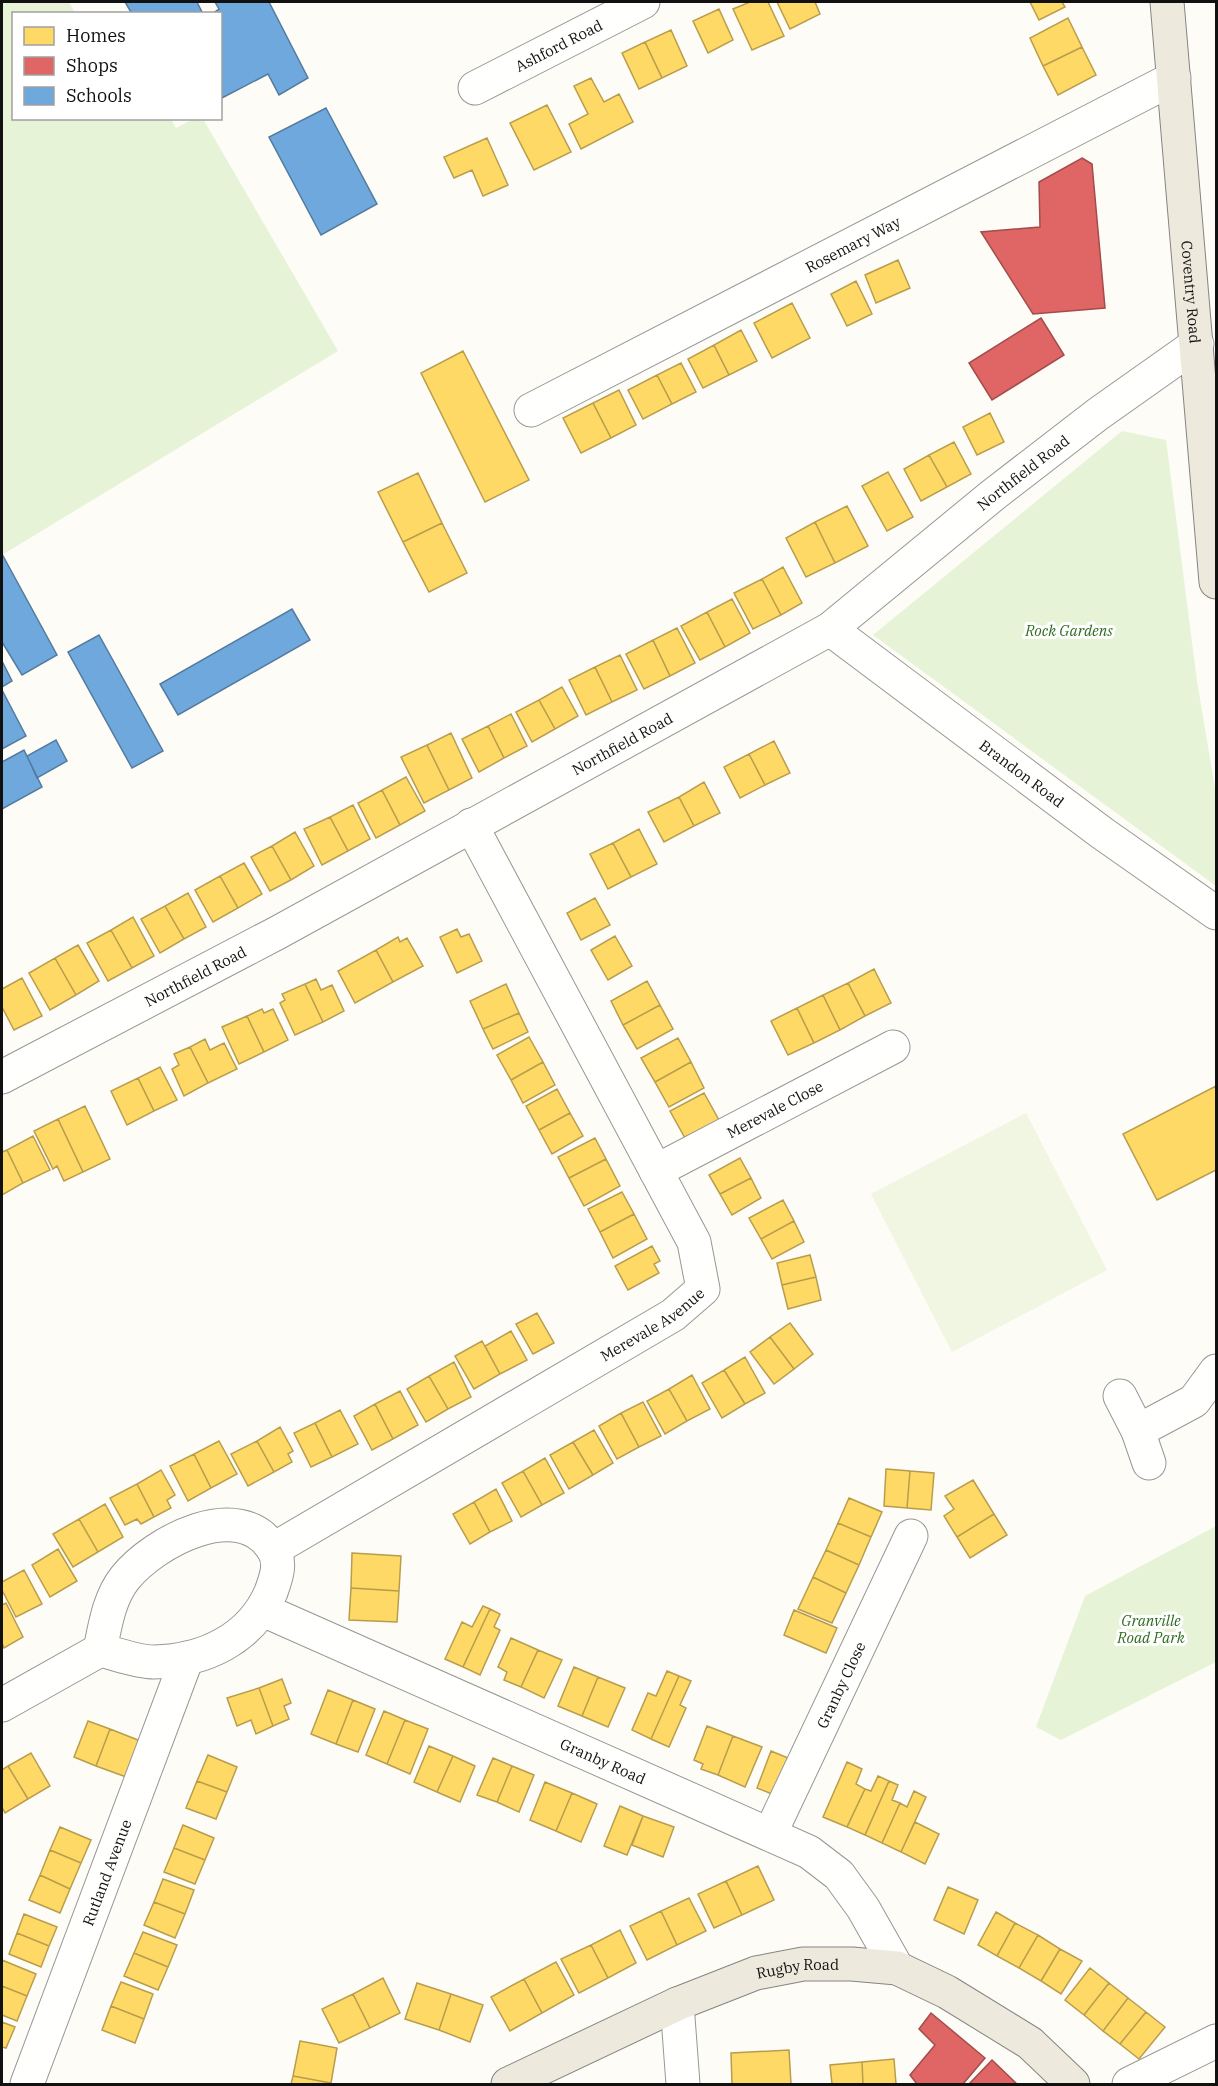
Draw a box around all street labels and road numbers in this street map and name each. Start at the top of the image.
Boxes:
street label: Ashford Road [512,15,606,75]
street label: Rosemary Way [802,212,903,276]
street label: Coventry Road [1178,240,1205,344]
street label: Northfield Road [973,430,1073,514]
street label: Northfield Road [568,708,676,779]
street label: Brandon Road [976,735,1068,811]
street label: Northfield Road [141,941,249,1010]
street label: Merevale Close [723,1076,826,1142]
street label: Merevale Avenue [597,1283,708,1365]
street label: Granby Close [812,1638,869,1731]
street label: Granby Road [557,1734,649,1788]
street label: Rutland Avenue [78,1817,135,1928]
street label: Rugby Road [754,1955,839,1982]

